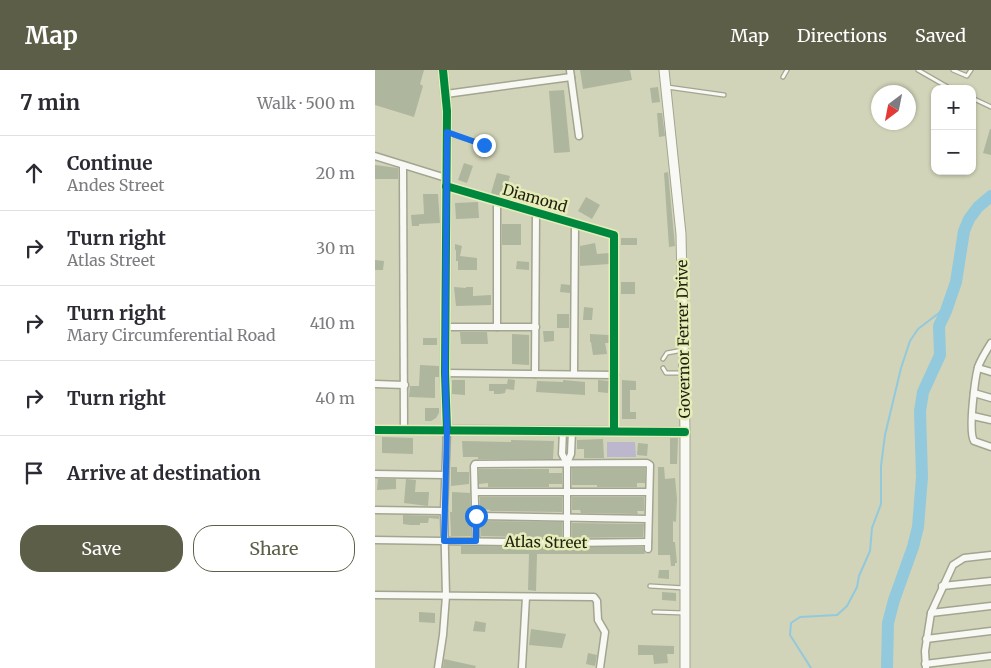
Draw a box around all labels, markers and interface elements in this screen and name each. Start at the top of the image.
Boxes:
text: Map [25,20,78,51]
text: Map [731,24,769,47]
text: Directions [797,24,887,47]
text: Saved [915,24,966,47]
north arrow [871,85,916,130]
map controls [931,85,976,175]
button: + [931,85,976,130]
text: 7 min [20,89,80,116]
text: Walk · 500 m [257,93,355,113]
button: − [931,130,976,175]
route end [473,134,496,157]
text: Continue [67,151,153,175]
icon: ahead [20,159,48,187]
text: 20 m [316,163,355,183]
text: Andes Street [67,175,165,195]
street label: Diamond [500,180,570,216]
text: Turn right [67,226,166,250]
icon: right [20,234,48,262]
text: 30 m [316,238,355,258]
text: Atlas Street [67,250,155,270]
street label: Governor Ferrer Drive [672,259,694,418]
text: Turn right [67,301,166,325]
icon: right [20,309,48,337]
text: 410 m [310,313,355,333]
text: Mary Circumferential Road [67,325,276,345]
icon: right [20,384,48,412]
text: Turn right [67,386,166,410]
text: 40 m [315,388,355,408]
icon: arrive [20,459,48,487]
text: Arrive at destination [67,461,261,485]
route start [465,505,488,528]
button: Save [20,525,183,572]
button: Share [193,525,355,572]
street label: Atlas Street [503,532,588,552]

